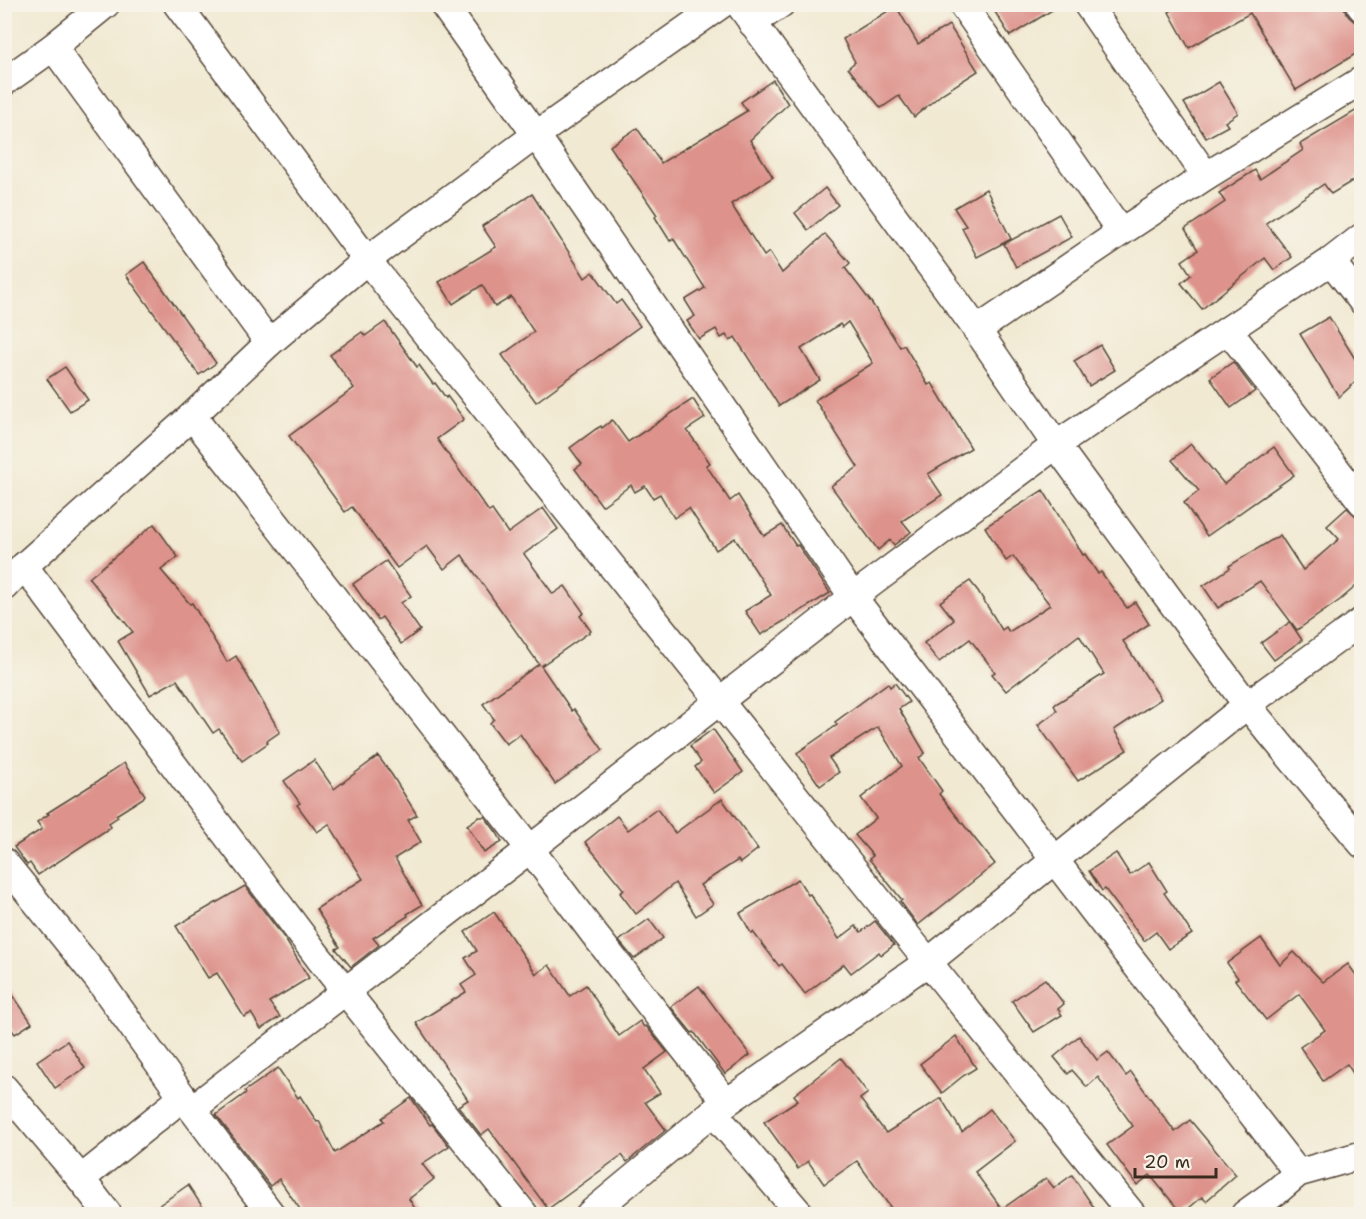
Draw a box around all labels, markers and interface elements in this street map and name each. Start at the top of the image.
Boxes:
scale bar [1135,1141,1216,1179]
text: 20 m [1144,1150,1190,1174]

